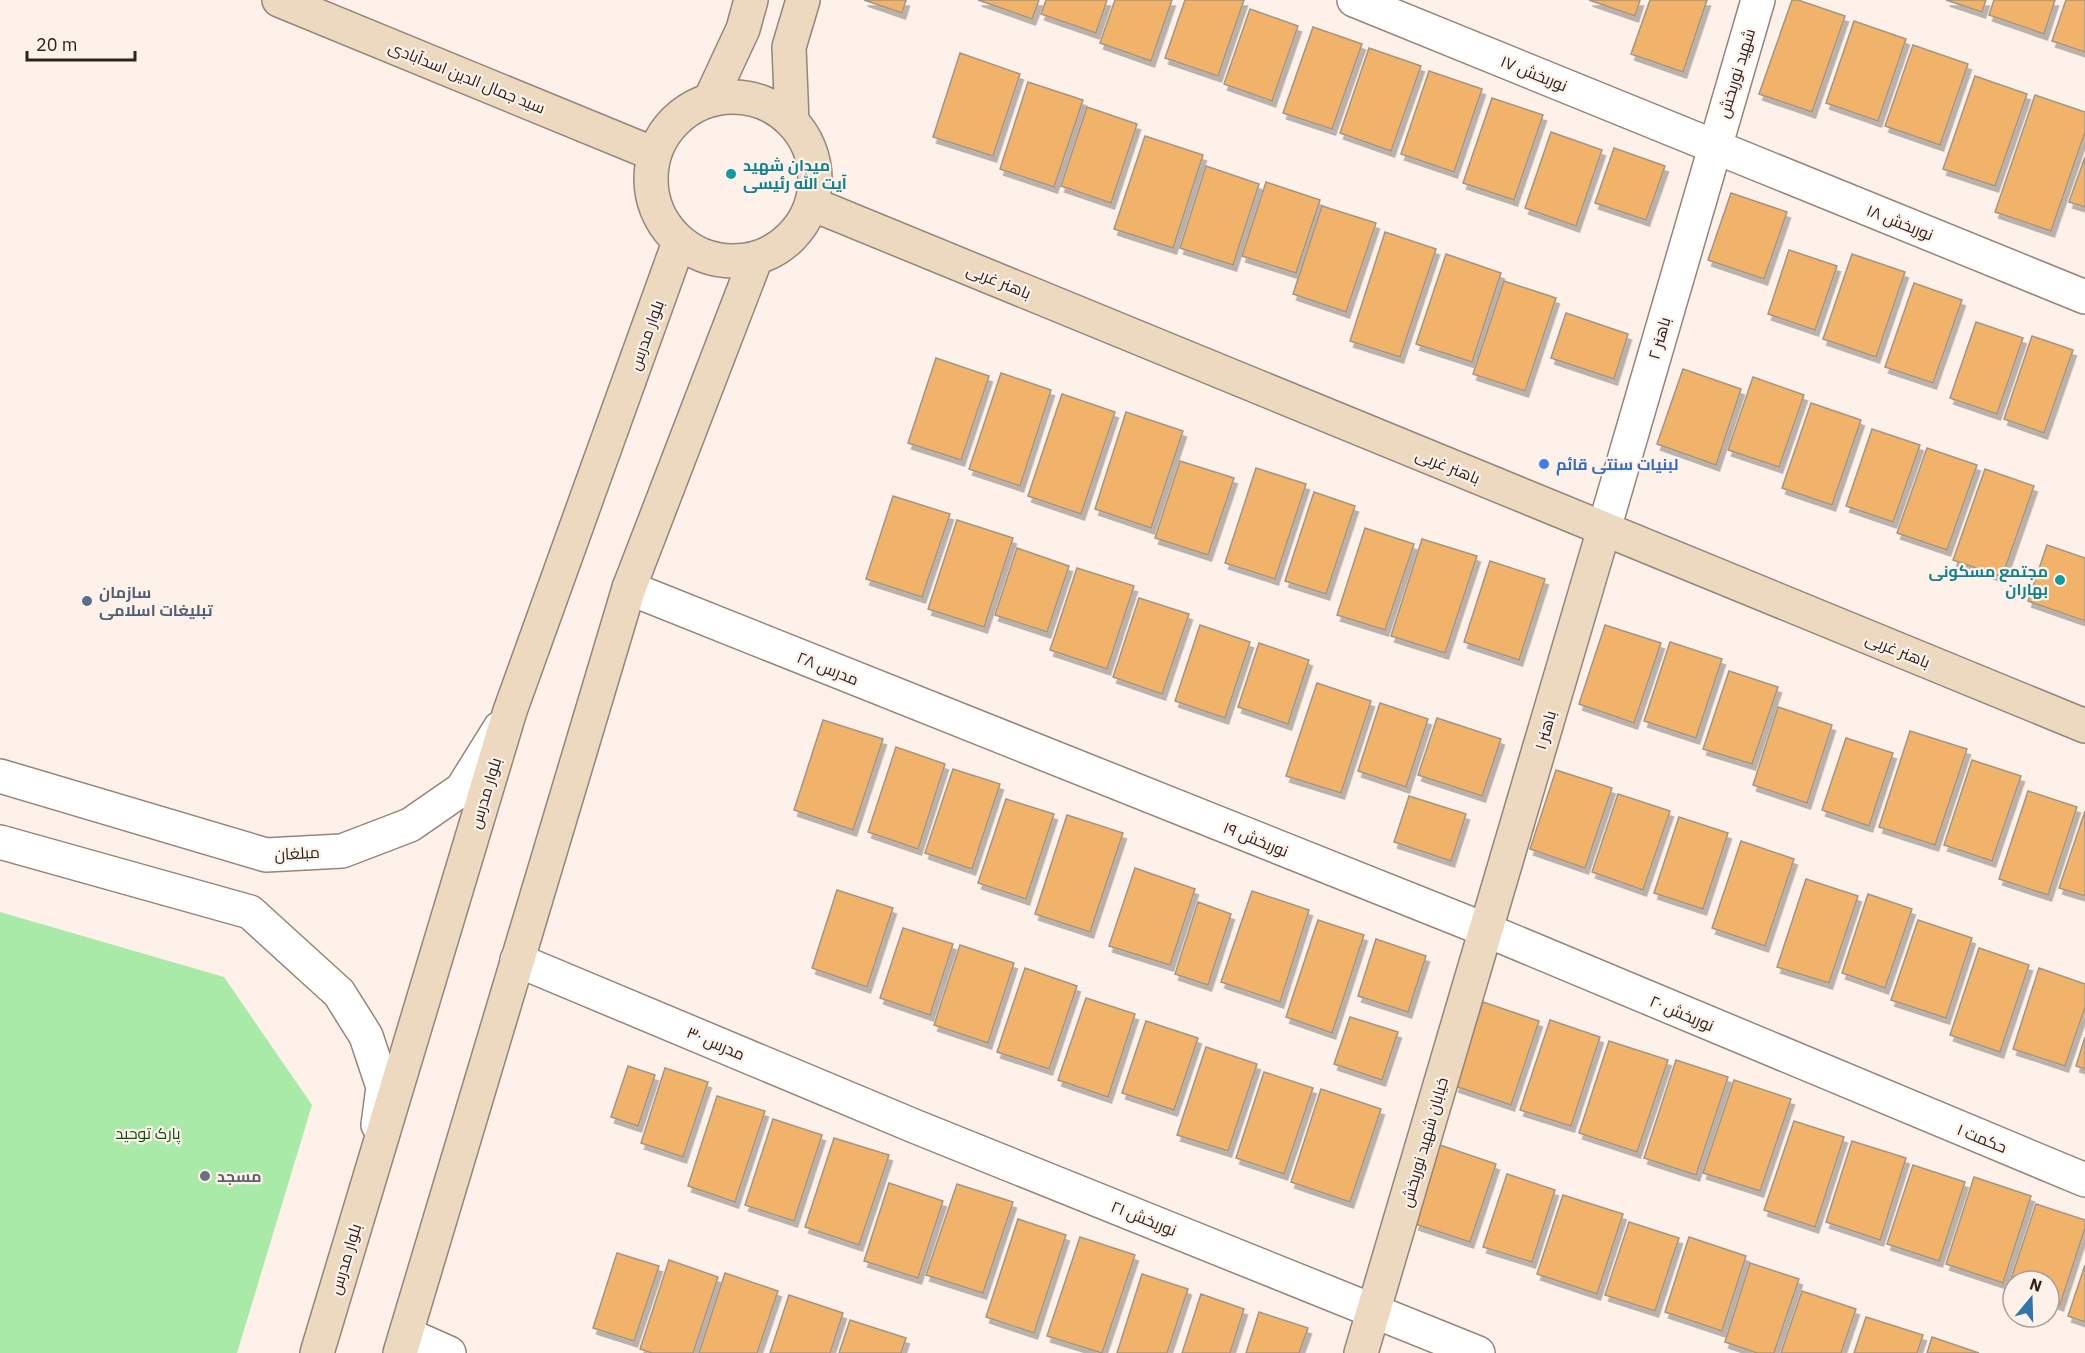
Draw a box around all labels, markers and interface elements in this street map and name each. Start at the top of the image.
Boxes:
scale bar [27,24,135,62]
street label: شهید نوربخش [1713,26,1760,120]
text: 20 m [36,33,78,56]
street label: سید جمال الدین اسدآبادی [385,36,548,118]
street label: نوربخش ۱۷ [1497,51,1570,96]
place label: میدان شهید آیت الله رئیسی [743,155,847,193]
marker: میدان شهید آیت الله رئیسی [724,167,738,181]
street label: نوربخش ۱۸ [1863,200,1936,245]
street label: باهنر غربی [963,259,1034,304]
street label: بلوار مدرس [624,297,669,373]
street label: باهنر ۲ [1643,314,1675,362]
street label: باهنر غربی [1412,444,1483,489]
place label: لبنیات سنتی قائم [1556,454,1678,476]
marker: لبنیات سنتی قائم [1537,457,1551,471]
place label: مجتمع مسکونی بهاران [1929,561,2048,599]
marker: مجتمع مسکونی بهاران [2053,573,2067,587]
place label: سازمان تبلیغات اسلامی [99,582,214,620]
marker: سازمان تبلیغات اسلامی [80,594,94,608]
street label: باهنر غربی [1862,628,1933,673]
street label: مدرس ۲۸ [794,647,862,690]
street label: باهنر ۱ [1530,708,1560,752]
street label: بلوار مدرس [465,755,506,831]
street label: نوربخش ۱۹ [1220,817,1292,862]
street label: مبلغان [274,842,320,865]
street label: نوربخش ۲۰ [1646,991,1717,1036]
street label: مدرس ۳۰ [684,1022,748,1065]
street label: خیابان شهید نوربخش [1396,1075,1453,1210]
street label: حکمت ۱ [1954,1119,2010,1157]
park label: پارک توحید [115,1123,181,1145]
place label: مسجد [217,1166,262,1186]
marker: مسجد [198,1169,212,1183]
street label: نوربخش ۲۱ [1108,1196,1180,1241]
street label: بلوار مدرس [325,1221,366,1297]
north arrow [2001,1269,2061,1329]
text: N [2027,1273,2045,1296]

